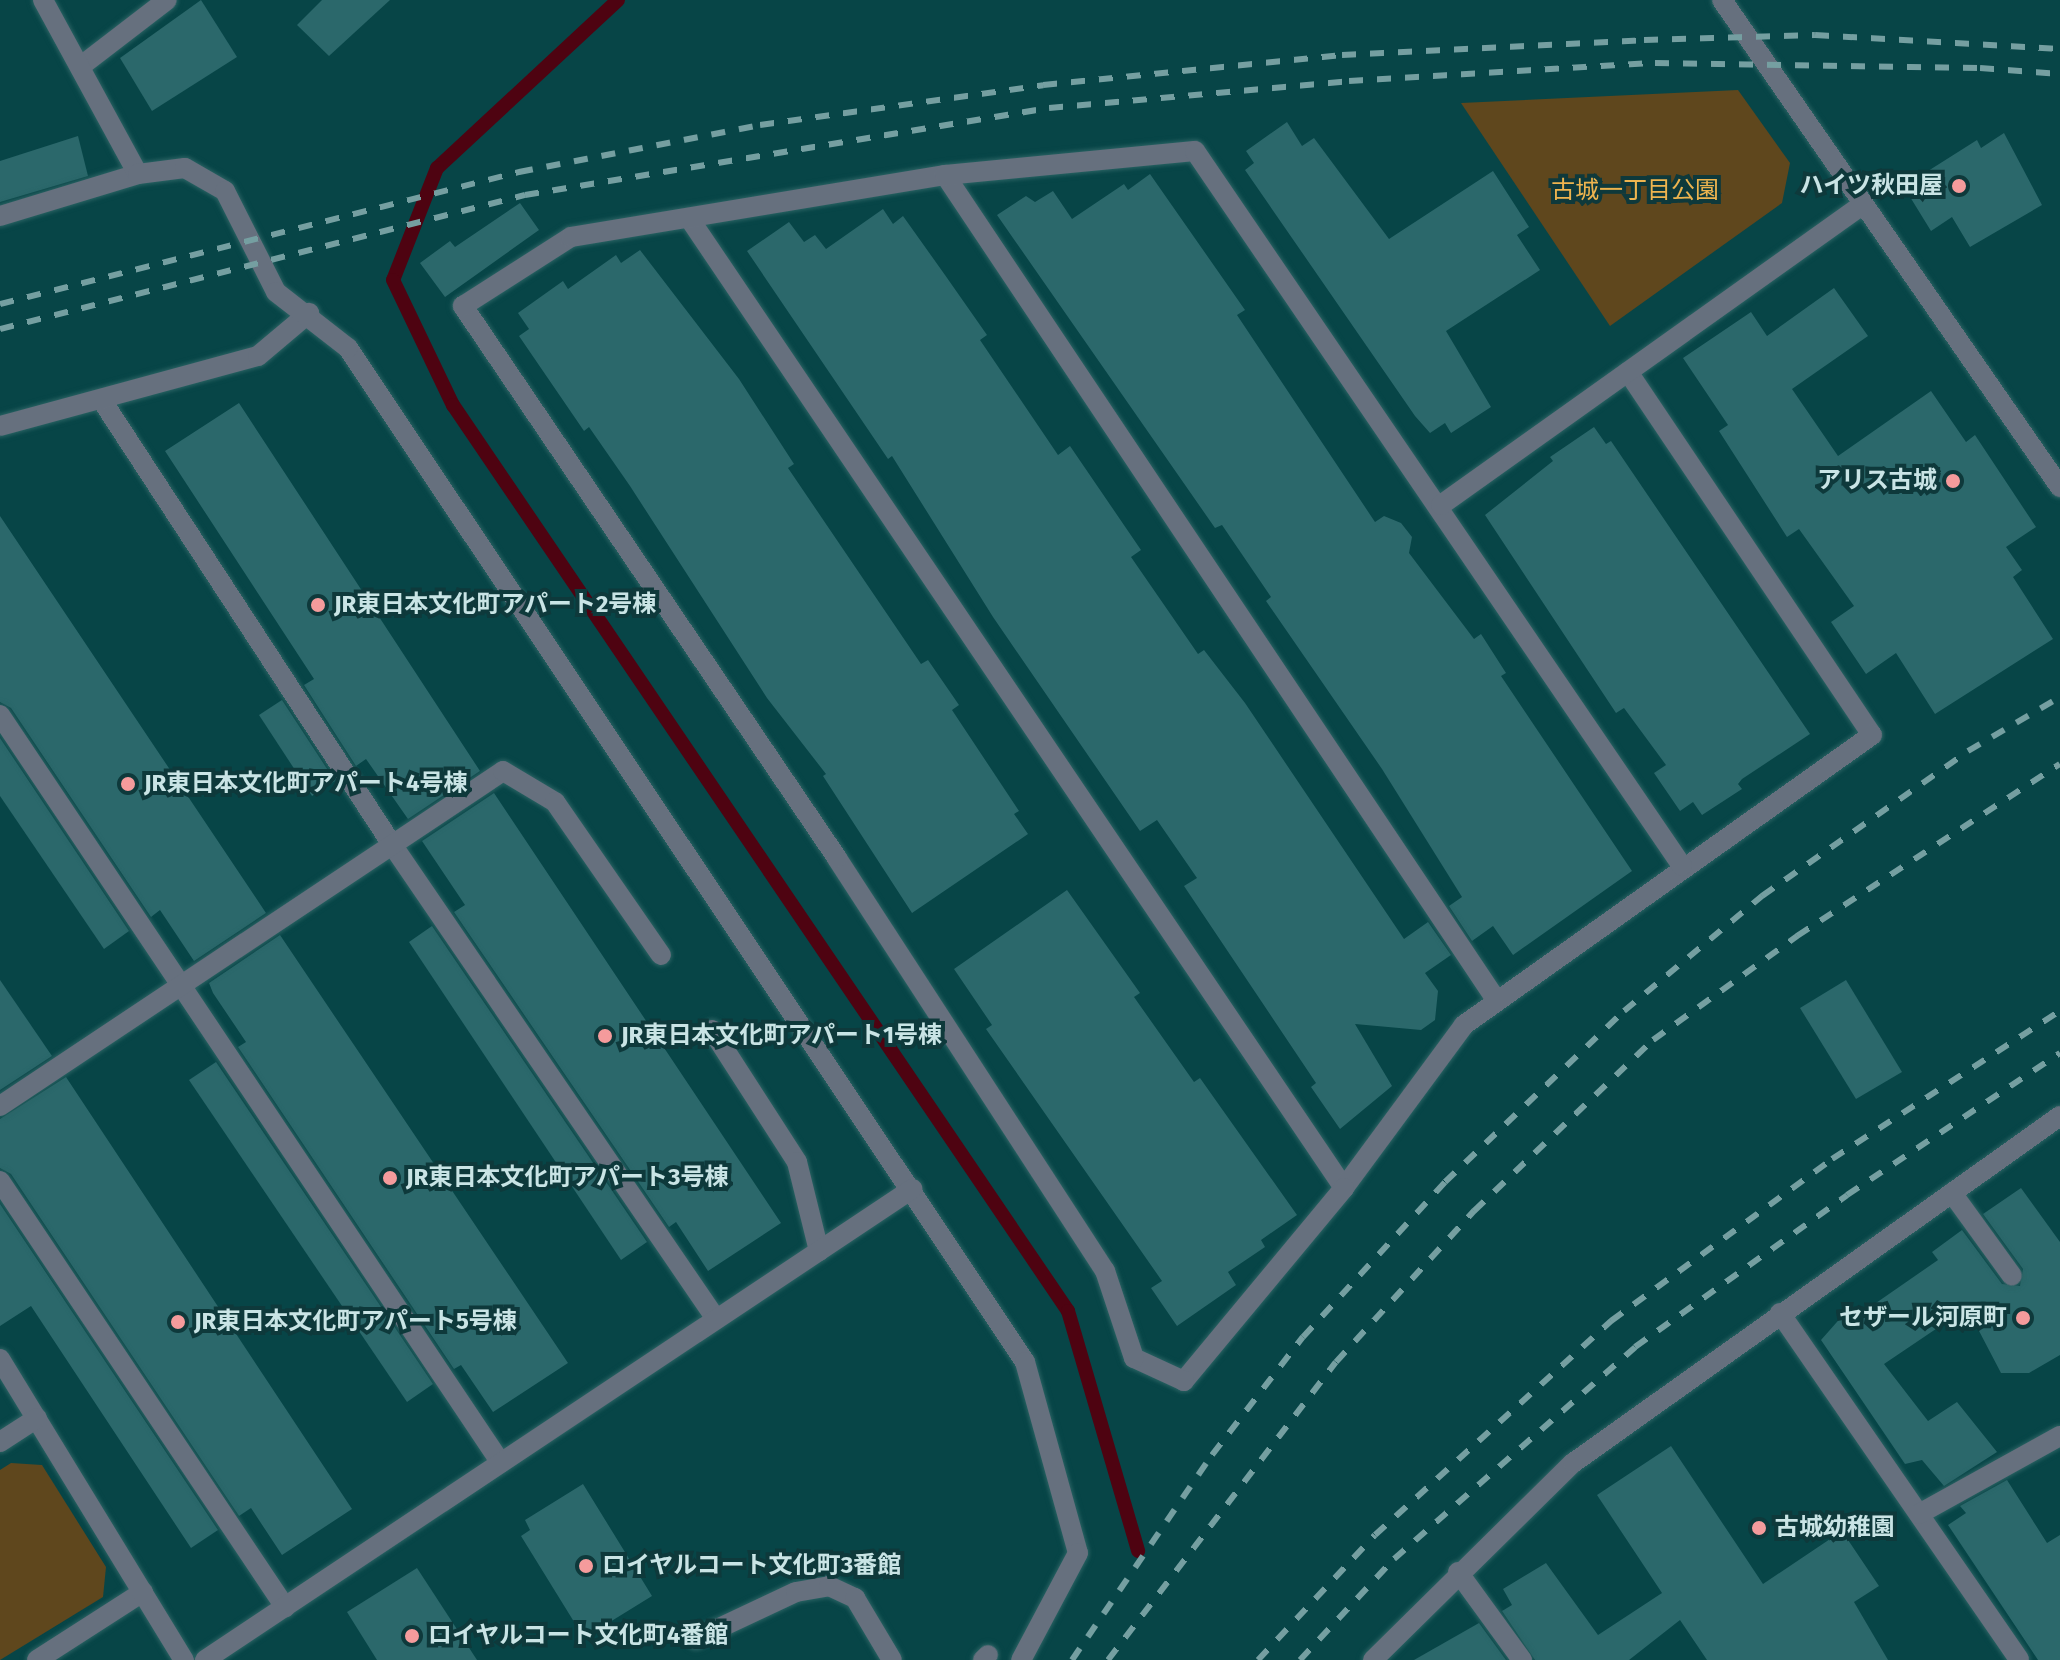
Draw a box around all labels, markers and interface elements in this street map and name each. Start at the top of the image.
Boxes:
place label: ハイツ秋田屋 [1799,172,1943,200]
park label: 古城一丁目公園 [1551,177,1719,205]
marker: ハイツ秋田屋 [1950,177,1968,195]
place label: アリス古城 [1817,467,1937,495]
marker: アリス古城 [1944,472,1962,490]
place label: JR東日本文化町アパート2号棟 [334,591,657,619]
marker: JR東日本文化町アパート2号棟 [309,596,327,614]
place label: JR東日本文化町アパート4号棟 [144,770,468,798]
marker: JR東日本文化町アパート4号棟 [119,775,137,793]
place label: JR東日本文化町アパート1号棟 [621,1022,943,1050]
marker: JR東日本文化町アパート1号棟 [596,1027,614,1045]
place label: JR東日本文化町アパート3号棟 [406,1164,729,1192]
marker: JR東日本文化町アパート3号棟 [381,1169,399,1187]
place label: セザール河原町 [1839,1304,2007,1332]
place label: JR東日本文化町アパート5号棟 [194,1308,517,1336]
marker: セザール河原町 [2014,1309,2032,1327]
marker: JR東日本文化町アパート5号棟 [169,1313,187,1331]
place label: 古城幼稚園 [1775,1514,1895,1542]
marker: 古城幼稚園 [1750,1519,1768,1537]
place label: ロイヤルコート文化町3番館 [602,1552,902,1580]
marker: ロイヤルコート文化町3番館 [577,1557,595,1575]
place label: ロイヤルコート文化町4番館 [428,1622,730,1650]
marker: ロイヤルコート文化町4番館 [403,1627,421,1645]

